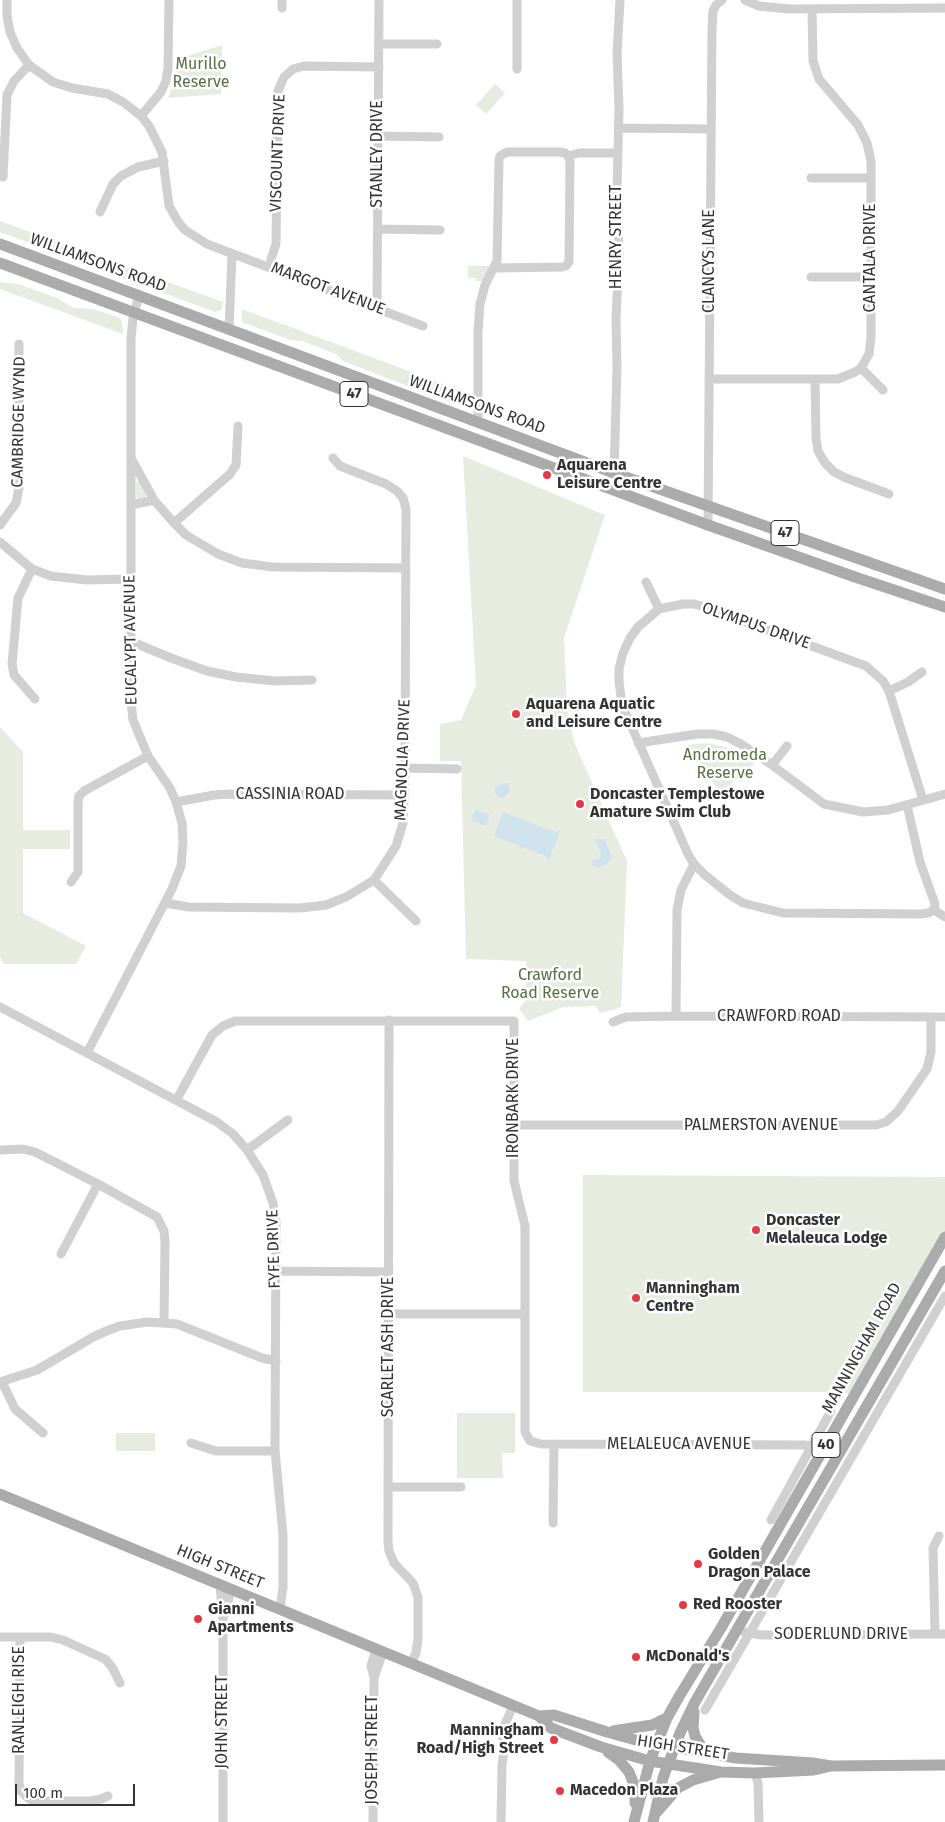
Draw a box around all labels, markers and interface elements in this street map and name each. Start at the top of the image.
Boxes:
park label: Murillo Reserve [172,55,230,93]
street label: VISCOUNT DRIVE [266,94,290,212]
street label: STANLEY DRIVE [368,100,388,208]
street label: HENRY STREET [607,185,627,289]
street label: CANTALA DRIVE [861,203,881,313]
street label: CLANCYS LANE [700,209,720,313]
street label: WILLIAMSONS ROAD [27,229,169,297]
street label: MARGOT AVENUE [268,258,388,320]
street label: CAMBRIDGE WYND [8,356,30,488]
street label: WILLIAMSONS ROAD [406,371,548,439]
road number: 47 [340,382,368,406]
place label: Aquarena Leisure Centre [557,456,661,494]
marker: Aquarena Leisure Centre [541,469,553,481]
road number: 47 [771,520,799,546]
street label: EUCALYPT AVENUE [120,575,142,705]
street label: OLYMPUS DRIVE [699,598,813,654]
place label: Aquarena Aquatic and Leisure Centre [526,695,662,733]
street label: MAGNOLIA DRIVE [391,699,415,821]
marker: Aquarena Aquatic and Leisure Centre [510,708,522,720]
park label: Andromeda Reserve [683,746,767,784]
street label: CASSINIA ROAD [235,785,345,805]
place label: Doncaster Templestowe Amature Swim Club [590,785,765,823]
marker: Doncaster Templestowe Amature Swim Club [574,798,586,810]
park label: Crawford Road Reserve [501,966,599,1004]
street label: CRAWFORD ROAD [717,1007,841,1027]
street label: IRONBARK DRIVE [504,1038,524,1158]
street label: PALMERSTON AVENUE [684,1116,838,1136]
street label: FYFE DRIVE [263,1209,285,1289]
place label: Doncaster Melaleuca Lodge [766,1211,887,1249]
marker: Doncaster Melaleuca Lodge [750,1224,762,1236]
street label: SCARLET ASH DRIVE [379,1277,399,1417]
place label: Manningham Centre [646,1279,740,1317]
street label: MANNINGHAM ROAD [818,1280,906,1416]
marker: Manningham Centre [630,1292,642,1304]
road number: 40 [812,1432,840,1458]
street label: MELALEUCA AVENUE [607,1435,751,1455]
street label: HIGH STREET [174,1541,266,1593]
place label: Golden Dragon Palace [708,1545,811,1583]
marker: Golden Dragon Palace [692,1558,704,1570]
place label: Red Rooster [693,1595,782,1615]
marker: Red Rooster [677,1599,689,1611]
place label: Gianni Apartments [208,1600,294,1638]
marker: Gianni Apartments [192,1613,204,1625]
street label: SODERLUND DRIVE [774,1625,908,1645]
street label: RANLEIGH RISE [10,1646,30,1754]
place label: McDonald's [646,1647,729,1667]
marker: McDonald's [630,1651,642,1663]
street label: JOHN STREET [213,1675,233,1769]
street label: JOSEPH STREET [363,1695,383,1805]
place label: Manningham Road/High Street [416,1721,544,1759]
street label: HIGH STREET [636,1731,730,1765]
marker: Manningham Road/High Street [548,1734,560,1746]
scale bar [18,1774,138,1806]
place label: Macedon Plaza [570,1781,678,1801]
text: 100 m [23,1784,63,1802]
marker: Macedon Plaza [554,1785,566,1797]

